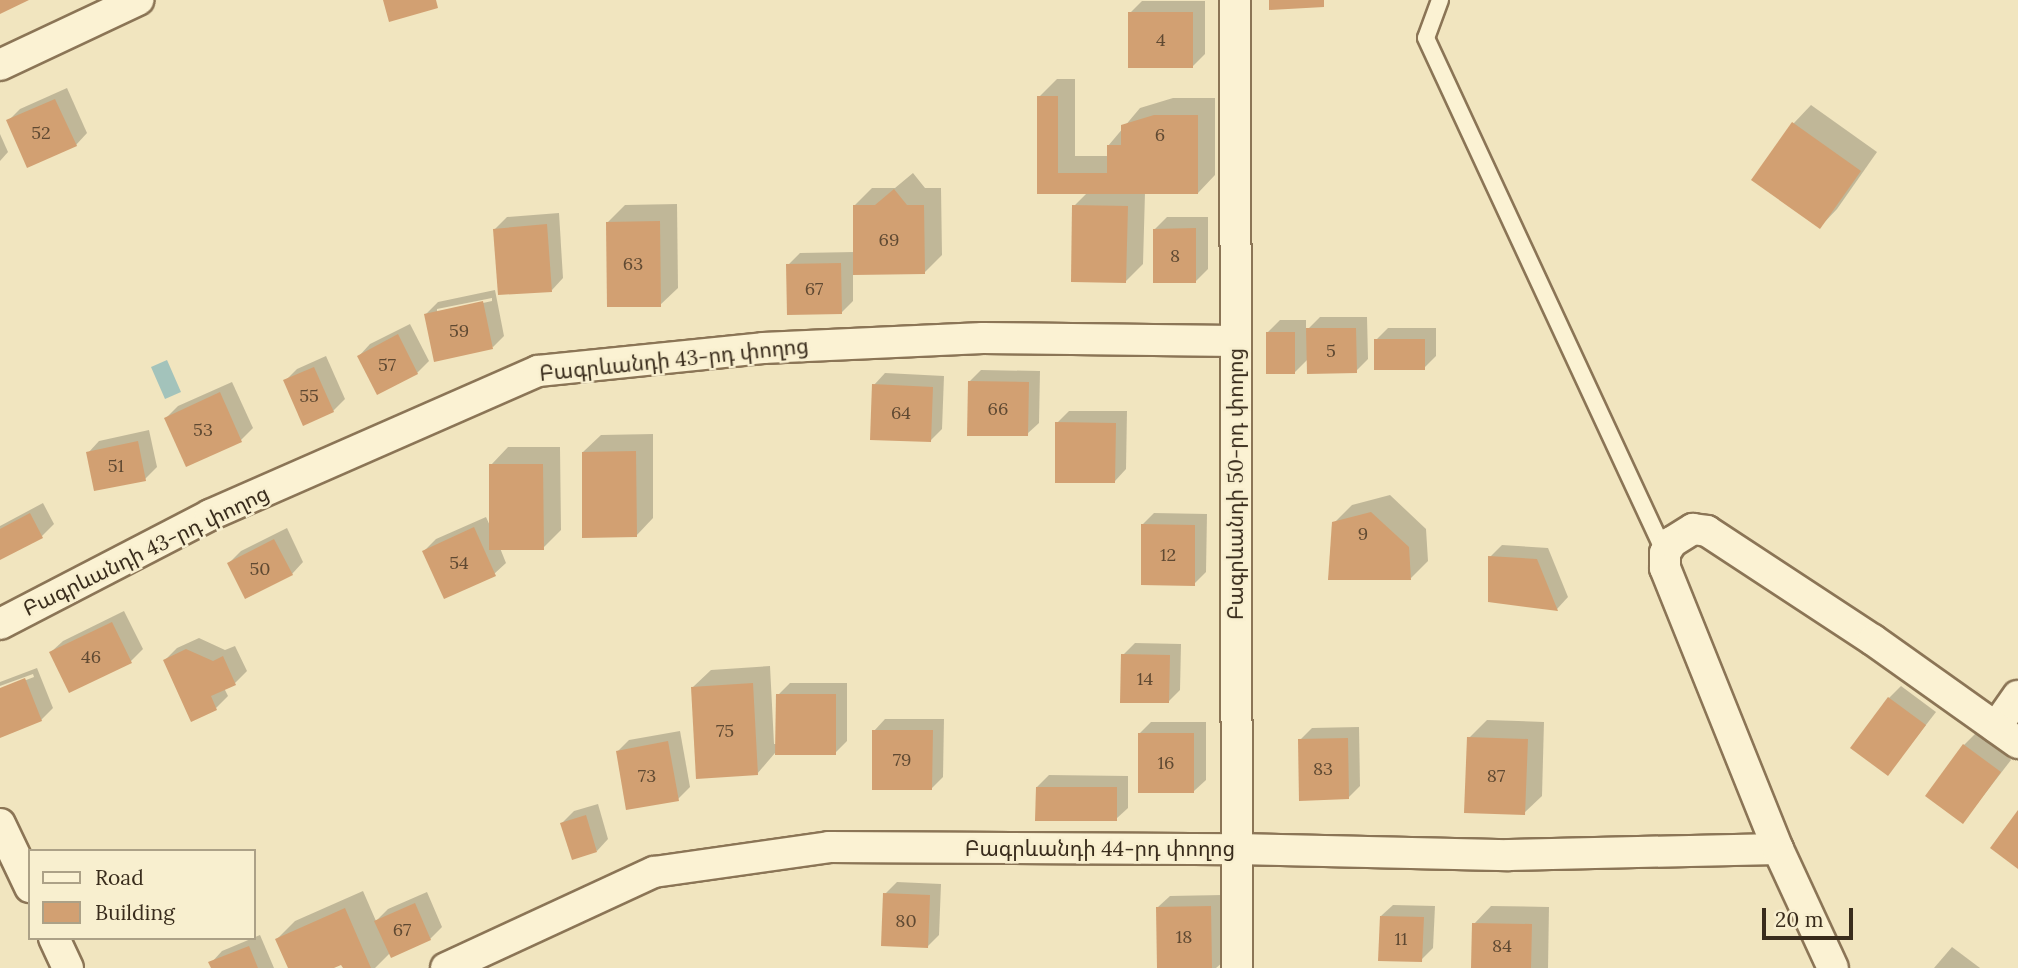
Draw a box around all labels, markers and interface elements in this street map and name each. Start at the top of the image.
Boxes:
house number: 4 [1156,29,1166,51]
house number: 52 [31,122,51,144]
house number: 6 [1155,124,1165,146]
house number: 69 [879,229,899,251]
house number: 8 [1170,245,1180,267]
house number: 63 [623,253,643,275]
house number: 67 [805,278,823,300]
house number: 59 [449,320,469,342]
street label: Բագրևանդի 43-րդ փողոց [538,333,810,387]
house number: 5 [1326,340,1336,362]
street label: Բագրևանդի 50-րդ փողոց [1223,348,1249,620]
house number: 57 [378,354,396,376]
house number: 55 [299,385,319,407]
house number: 66 [988,398,1008,420]
house number: 64 [891,402,911,424]
house number: 53 [193,419,213,441]
house number: 51 [108,455,124,477]
street label: Բագրևանդի 43-րդ փողոց [19,480,273,622]
house number: 9 [1358,523,1368,545]
house number: 12 [1160,544,1176,566]
house number: 54 [449,552,469,574]
house number: 50 [250,558,270,580]
house number: 46 [81,646,101,668]
house number: 14 [1137,668,1153,690]
house number: 75 [716,720,734,742]
house number: 79 [893,749,911,771]
house number: 16 [1158,752,1174,774]
house number: 83 [1313,758,1333,780]
house number: 73 [638,765,656,787]
house number: 87 [1487,765,1505,787]
street label: Բագրևանդի 44-րդ փողոց [965,836,1235,862]
legend [28,849,256,940]
text: Road [95,864,144,891]
scale bar [1766,894,1857,938]
text: Building [95,899,175,926]
text: 20 m [1775,906,1824,933]
house number: 80 [895,910,917,932]
house number: 67 [393,919,411,941]
house number: 18 [1176,926,1192,948]
house number: 11 [1394,928,1408,950]
house number: 84 [1492,935,1512,957]

